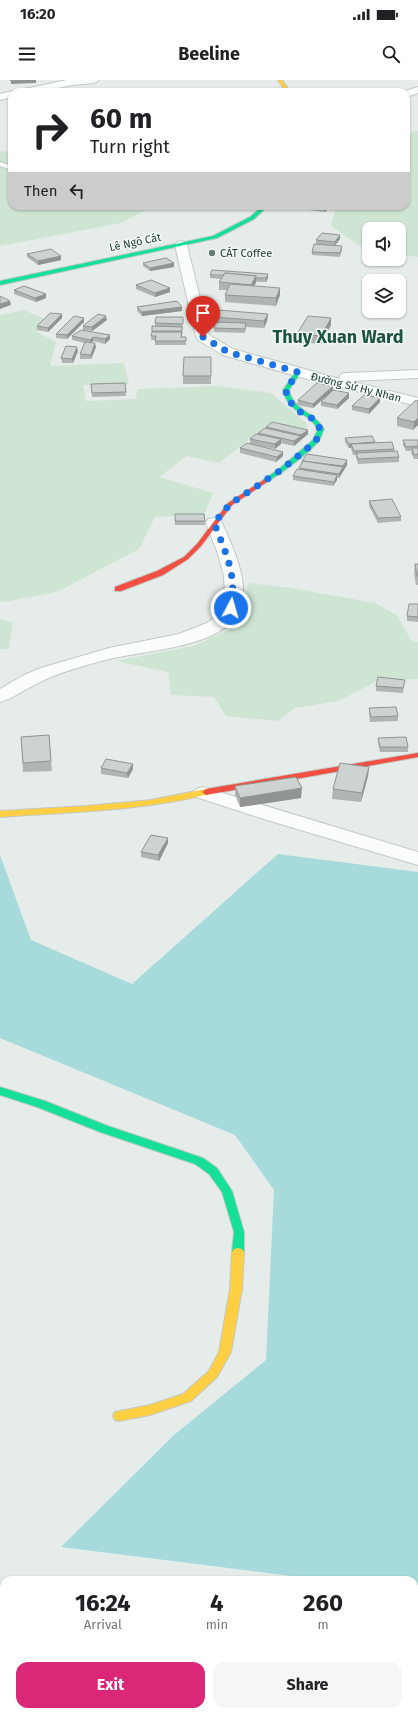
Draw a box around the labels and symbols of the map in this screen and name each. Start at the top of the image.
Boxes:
street label: Lê Ngô Cát [108,231,162,254]
place label: CÁT Coffee [220,246,272,260]
marker: CÁT Coffee [207,248,217,258]
pin [186,296,220,337]
district label: Thuy Xuan Ward [272,326,404,348]
street label: Đường Sử Hy Nhan [309,370,403,405]
position arrow [210,587,252,629]

